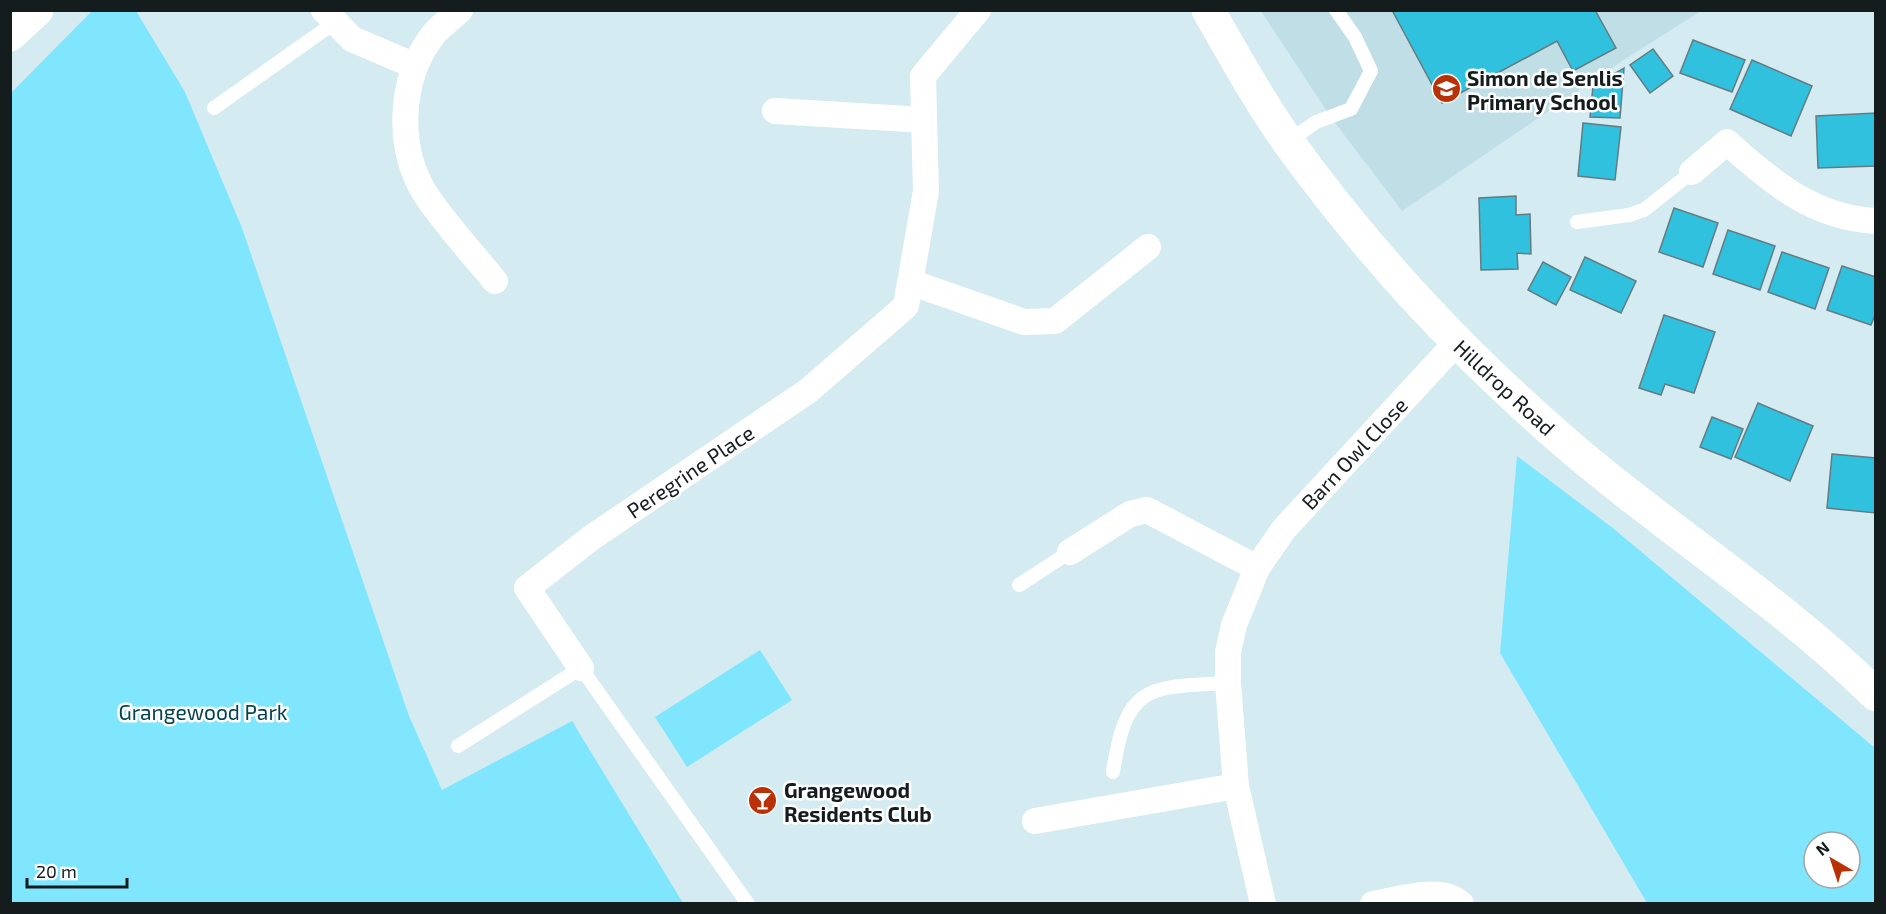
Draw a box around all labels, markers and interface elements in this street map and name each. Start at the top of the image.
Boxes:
place label: Simon de Senlis Primary School [1467,65,1623,115]
school or university icon: Simon de Senlis Primary School [1430,73,1462,105]
street label: Hilldrop Road [1449,334,1561,440]
street label: Barn Owl Close [1296,392,1412,514]
street label: Peregrine Place [622,419,758,523]
park label: Grangewood Park [118,699,288,724]
place label: Grangewood Residents Club [784,777,932,826]
bar icon: Grangewood Residents Club [747,785,779,817]
north arrow [1802,830,1862,890]
text: N [1812,837,1833,859]
scale bar [27,851,128,889]
text: 20 m [36,860,77,882]

